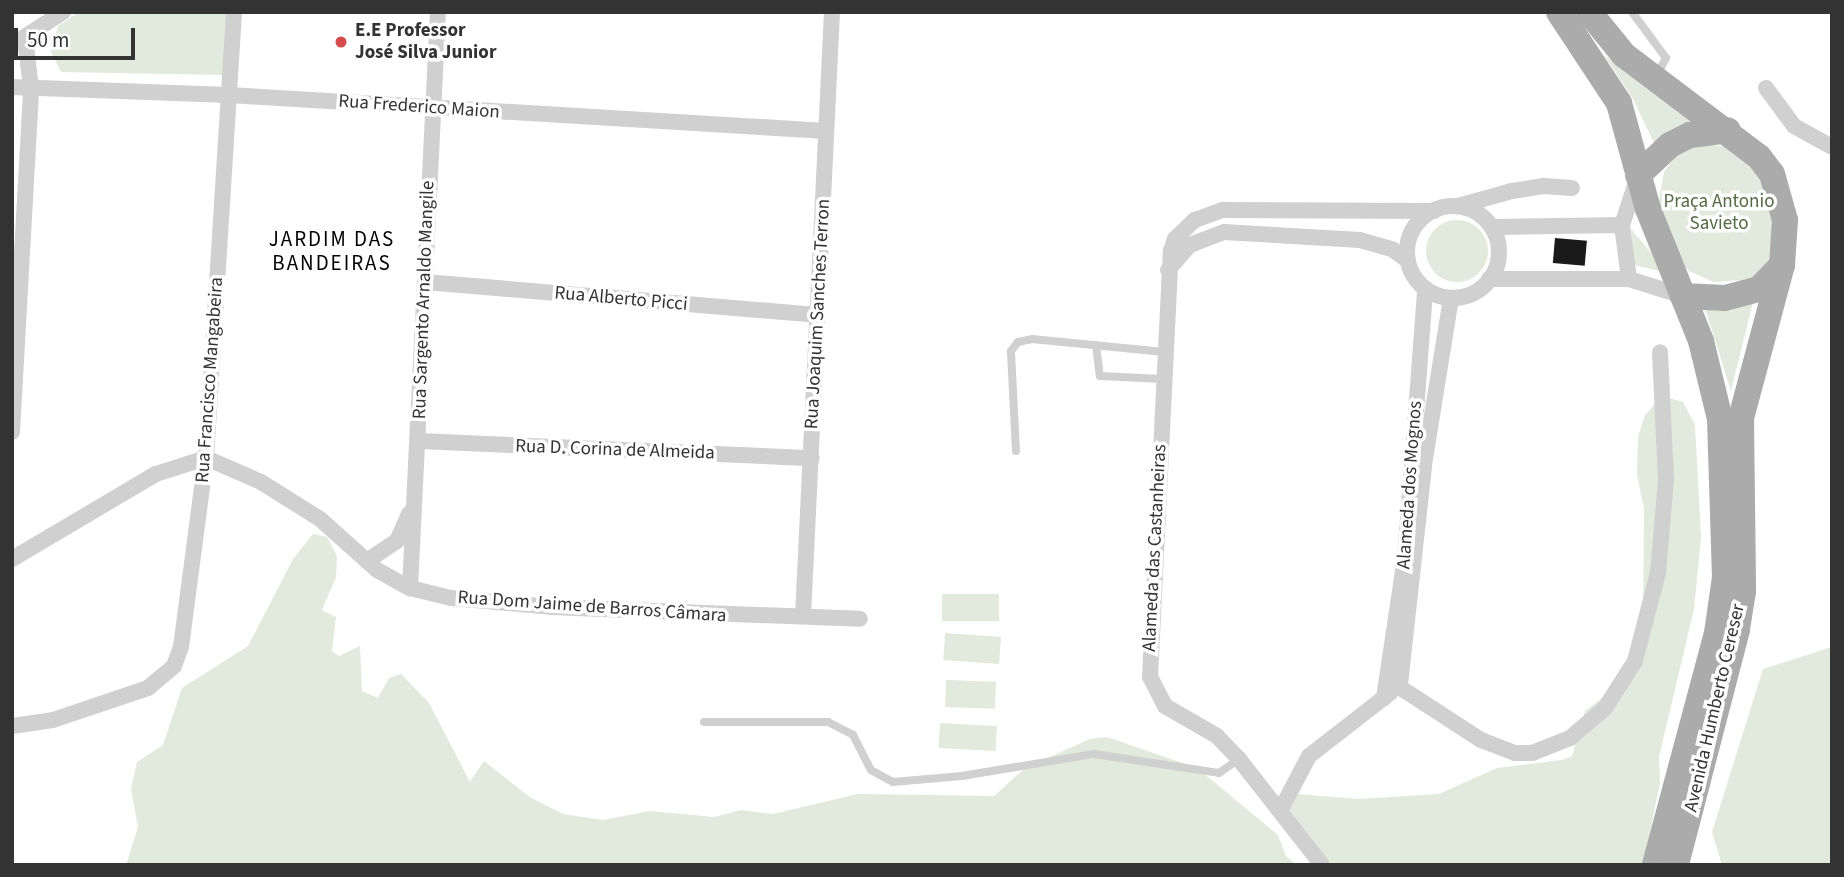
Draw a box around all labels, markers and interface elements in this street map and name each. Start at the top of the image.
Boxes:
scale bar [18,14,138,58]
place label: E.E Professor José Silva Junior [355,20,496,64]
text: 50 m [27,25,69,55]
marker: E.E Professor José Silva Junior [333,34,349,50]
street label: Rua Frederico Maion [338,90,500,124]
street label: Rua Sargento Arnaldo Mangile [408,180,440,420]
park label: Praça Antonio Savieto [1664,191,1774,235]
street label: Rua Joaquim Sanches Terron [801,198,835,430]
district label: JARDIM DAS BANDEIRAS [270,226,394,276]
street label: Rua Francisco Mangabeira [191,276,229,484]
street label: Rua Alberto Picci [554,282,688,316]
street label: Alameda dos Mognos [1393,400,1427,570]
street label: Rua D. Corina de Almeida [515,435,715,465]
street label: Alameda das Castanheiras [1138,444,1172,652]
street label: Rua Dom Jaime de Barros Câmara [457,586,727,628]
street label: Avenida Humberto Cereser [1680,602,1750,814]

